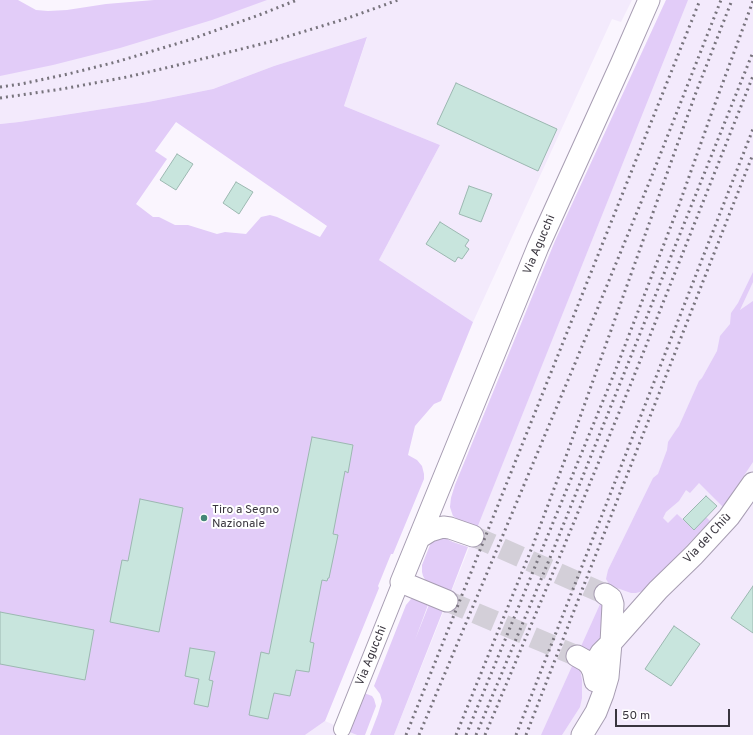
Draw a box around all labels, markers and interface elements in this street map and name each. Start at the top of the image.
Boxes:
street label: Via Agucchi [521,213,559,277]
place label: Tiro a Segno Nazionale [212,504,279,532]
street label: Via del Chiù [681,511,735,567]
marker: Tiro a Segno Nazionale [199,513,209,523]
street label: Via Agucchi [353,624,391,688]
scale bar [617,701,732,727]
text: 50 m [622,708,650,724]

